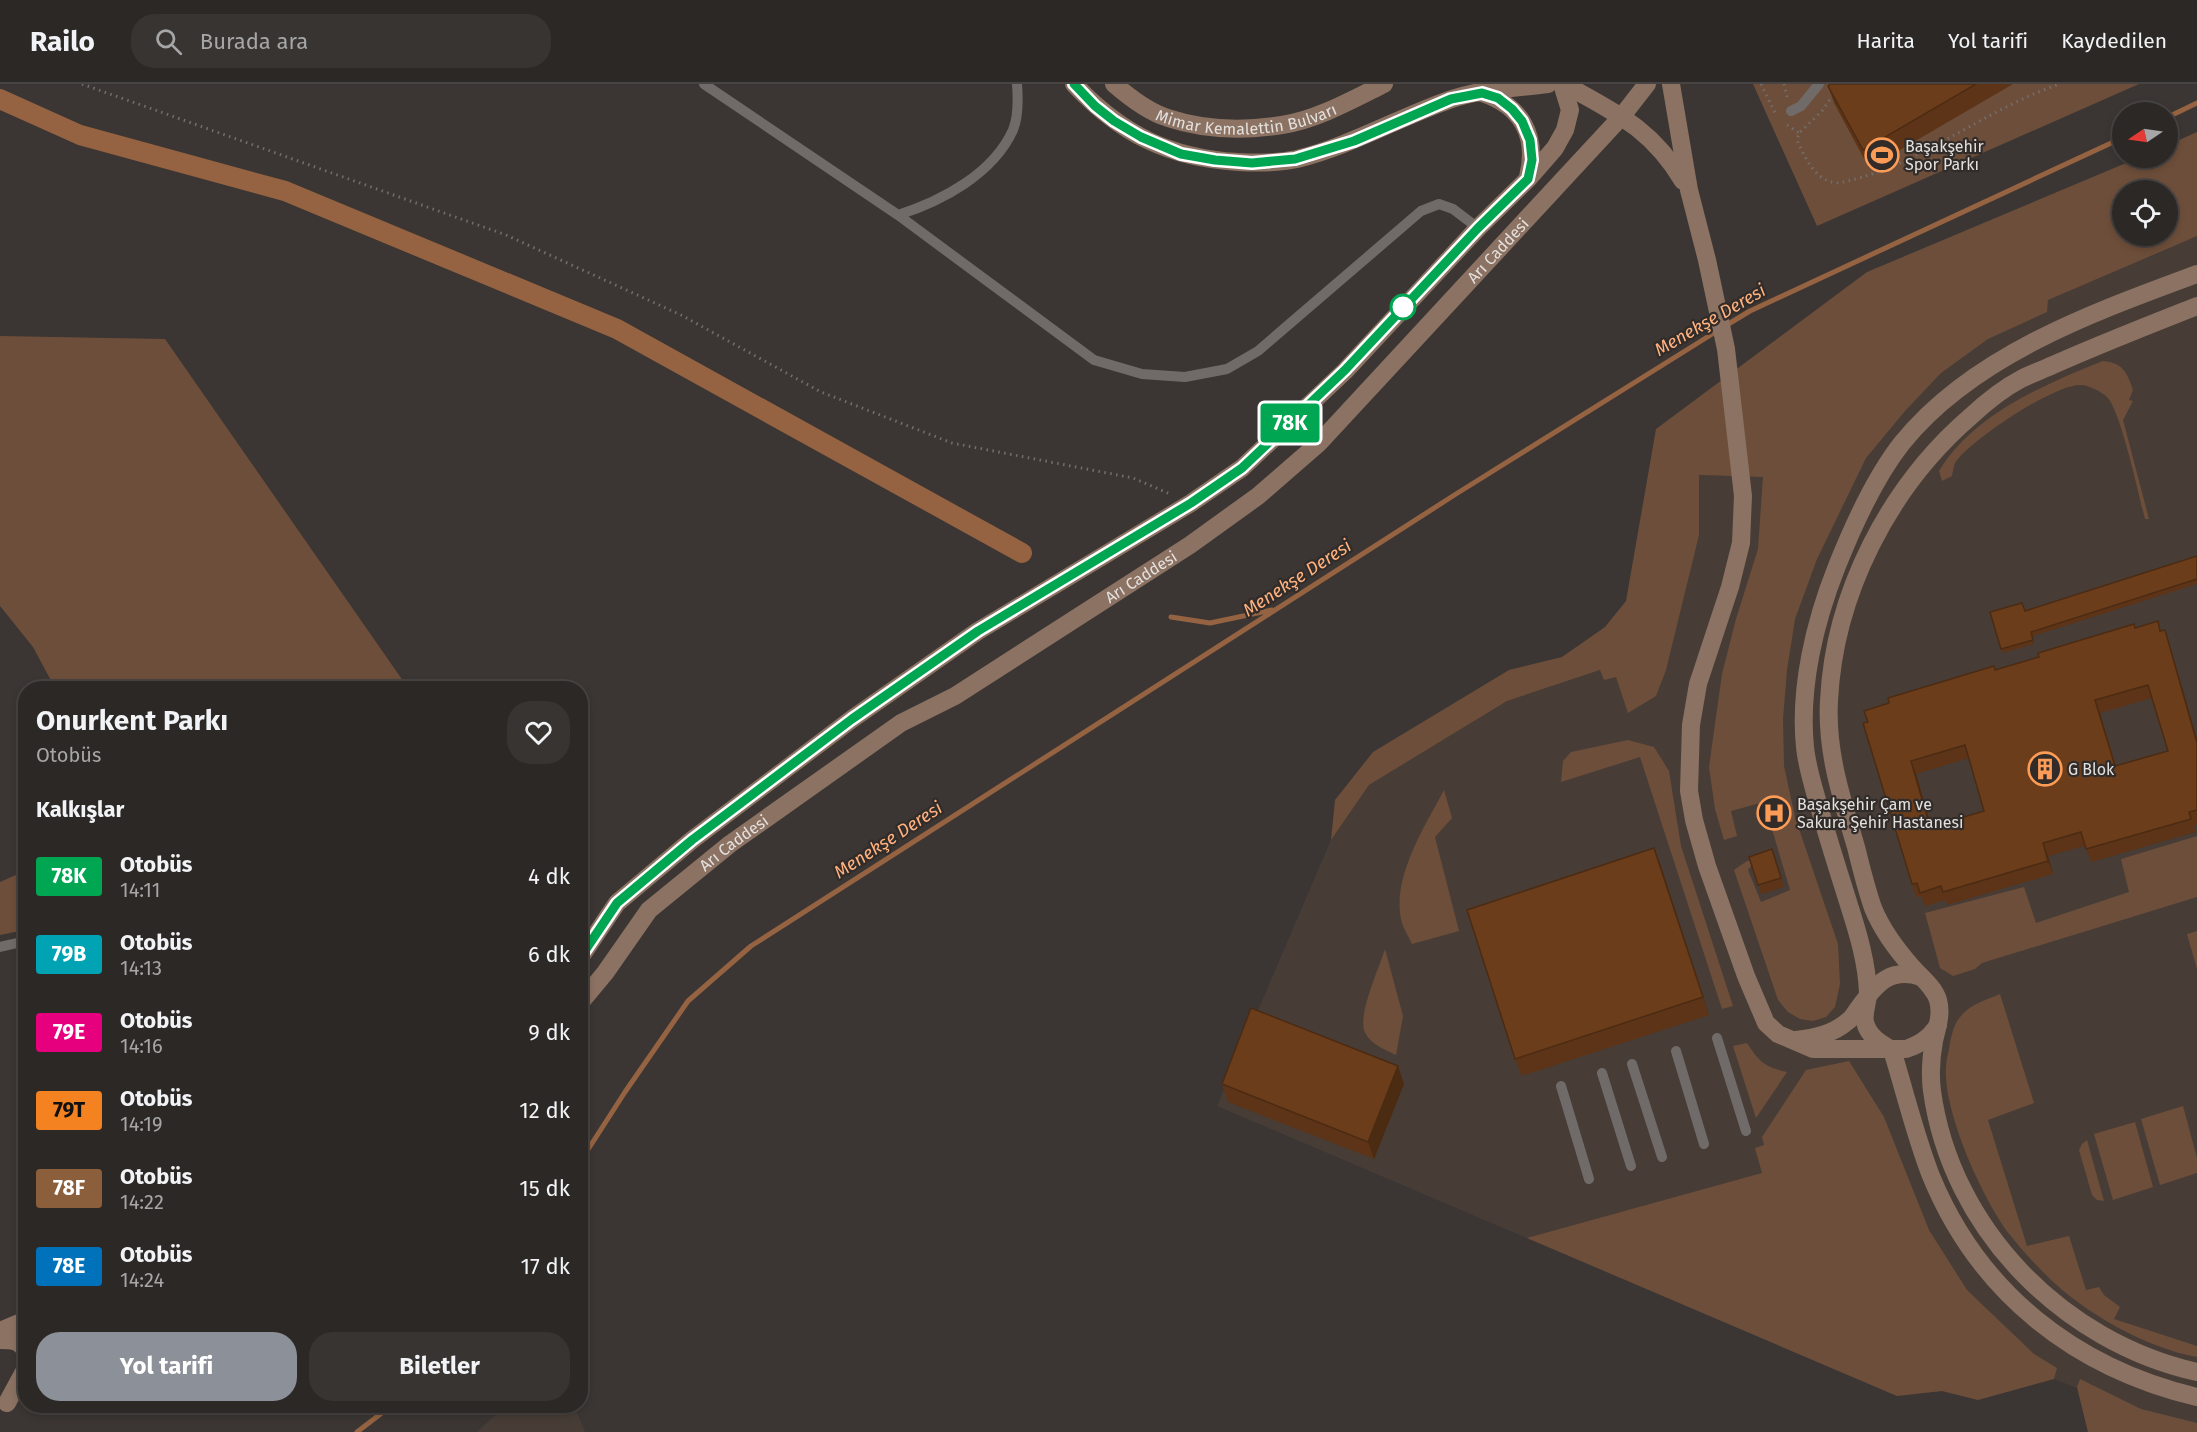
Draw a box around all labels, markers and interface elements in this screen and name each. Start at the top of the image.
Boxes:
search box [131,14,551,68]
text: Railo [30,25,95,58]
icon: search [152,25,185,58]
text: Burada ara [200,28,308,55]
text: Harita [1856,28,1915,54]
text: Yol tarifi [1948,28,2028,54]
text: Kaydedilen [2061,28,2167,54]
street label: Mimar Kemalettin Bulvarı [1153,100,1340,139]
north arrow [2112,102,2178,168]
map controls [2112,102,2178,246]
sports icon: Başakşehir Spor Parkı [1864,137,1900,173]
place label: Başakşehir Spor Parkı [1905,137,1984,174]
button: locate [2112,180,2178,246]
street label: Arı Caddesi [1463,214,1533,287]
water label: Menekşe Deresi [1650,279,1770,361]
unlabelled marker [1390,294,1416,320]
line badge: 78K [1256,404,1324,442]
text: 78K [1273,410,1307,436]
water label: Menekşe Deresi [1239,535,1355,621]
street label: Arı Caddesi [1102,547,1180,607]
button: heart [507,701,570,764]
text: Onurkent Parkı [36,704,228,737]
text: Otobüs [36,743,101,767]
building icon: G Blok [2027,751,2063,787]
place label: G Blok [2068,760,2115,779]
hospital icon: Başakşehir Çam ve Sakura Şehir Hastanesi [1756,795,1792,831]
place label: Başakşehir Çam ve Sakura Şehir Hastanesi [1797,795,1963,833]
text: Kalkışlar [36,796,124,823]
water label: Menekşe Deresi [830,797,946,883]
street label: Arı Caddesi [696,811,772,875]
text: Otobüs [120,851,193,878]
text: 78K [52,863,86,889]
text: 4 dk [528,863,570,890]
text: 14:11 [120,878,160,902]
text: Otobüs [120,929,193,956]
text: 79B [52,941,86,967]
text: 6 dk [528,941,570,968]
text: 14:13 [120,956,162,980]
text: Otobüs [120,1007,193,1034]
text: 79E [53,1019,85,1045]
text: 9 dk [528,1019,570,1046]
text: 14:16 [120,1034,163,1058]
text: Otobüs [120,1085,193,1112]
text: 79T [53,1097,85,1123]
text: 12 dk [519,1097,570,1124]
text: 14:19 [120,1112,162,1136]
text: Otobüs [120,1163,193,1190]
text: 78F [53,1175,85,1201]
text: 15 dk [519,1175,570,1202]
text: 14:22 [120,1190,164,1214]
text: Otobüs [120,1241,193,1268]
text: 78E [53,1253,85,1279]
text: 17 dk [520,1253,570,1280]
text: 14:24 [120,1268,164,1292]
button: Yol tarifi [36,1332,297,1401]
button: Biletler [309,1332,570,1401]

